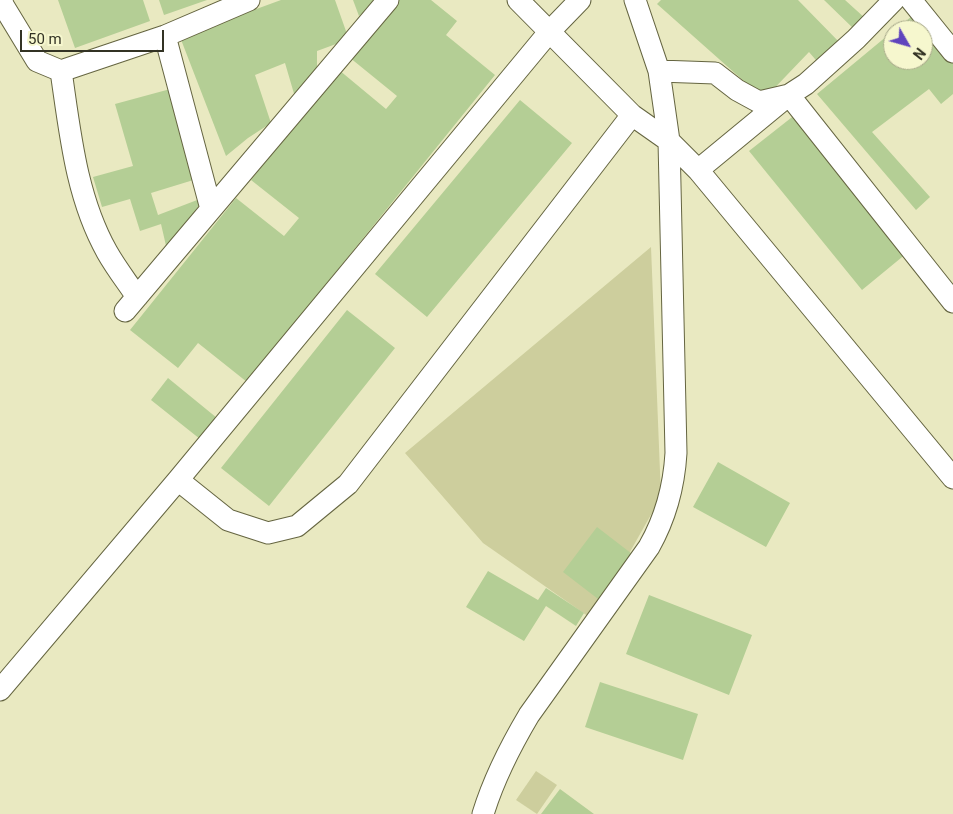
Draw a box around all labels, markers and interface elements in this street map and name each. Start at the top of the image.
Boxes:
scale bar [22,20,166,52]
north arrow [883,20,933,70]
text: 50 m [28,30,62,48]
text: N [910,45,928,62]

